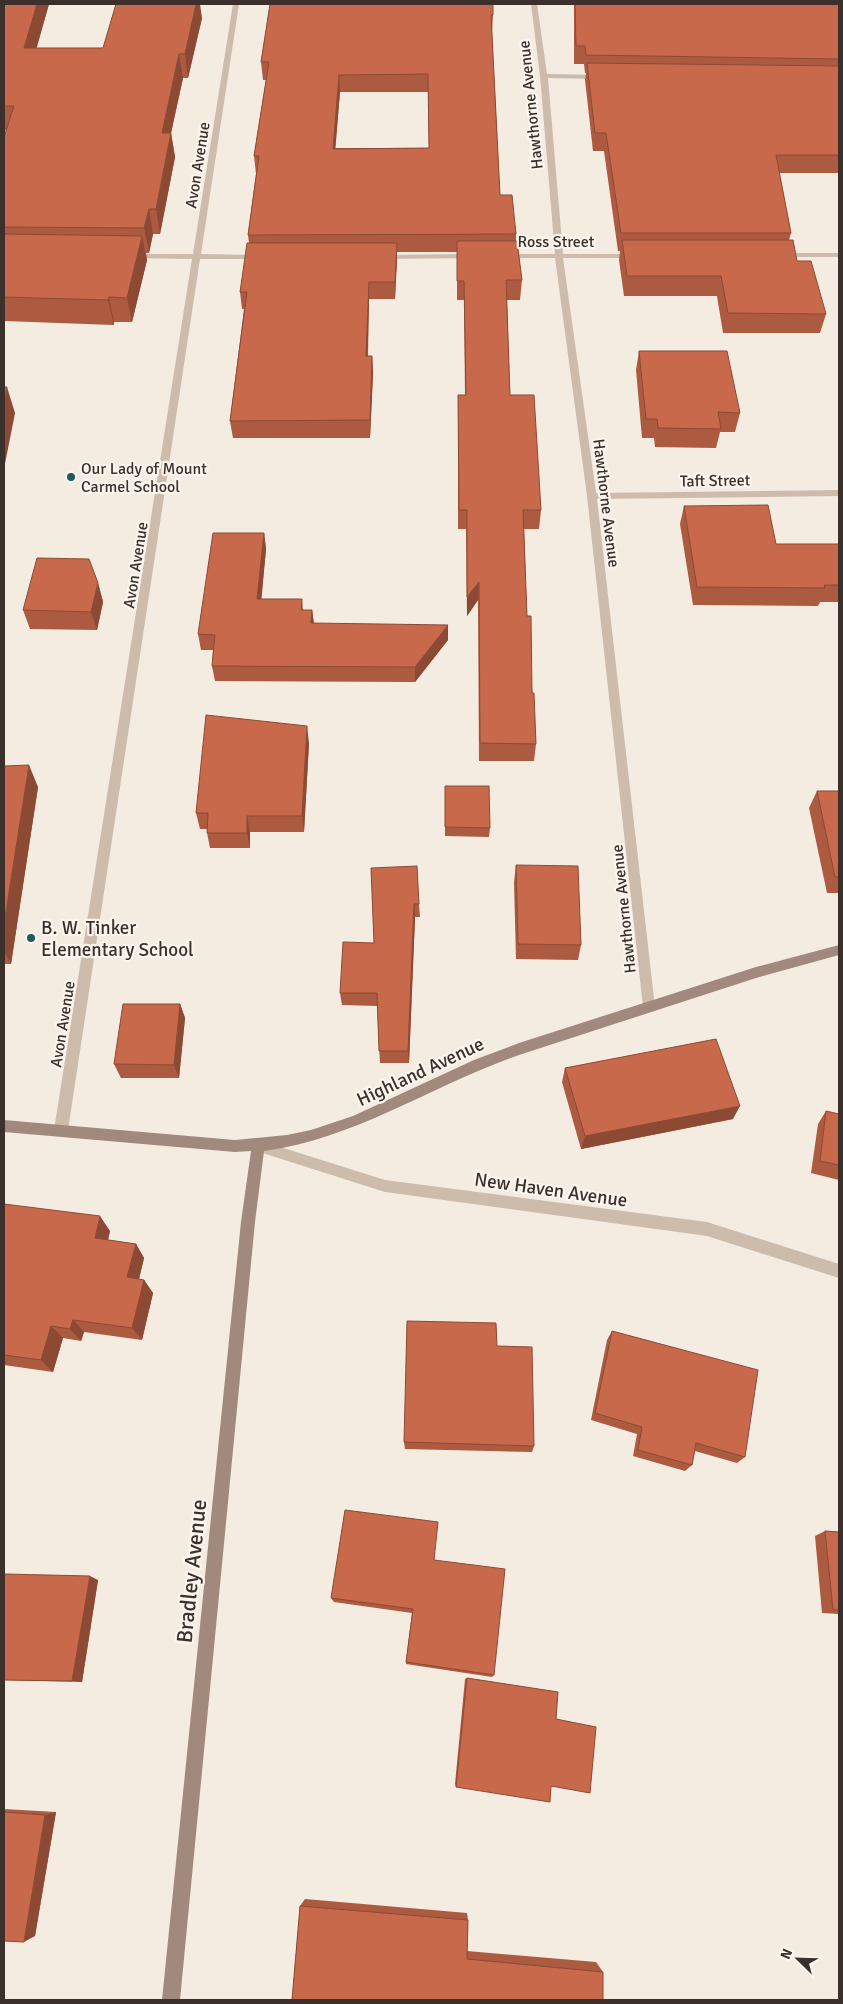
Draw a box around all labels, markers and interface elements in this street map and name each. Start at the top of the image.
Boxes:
street label: Hawthorne Avenue [514,40,548,170]
street label: Avon Avenue [181,121,215,210]
street label: Ross Street [518,232,595,252]
street label: Hawthorne Avenue [588,438,624,569]
place label: Our Lady of Mount Carmel School [81,459,207,497]
street label: Taft Street [680,470,751,492]
marker: Our Lady of Mount Carmel School [65,471,77,483]
street label: Avon Avenue [119,521,153,610]
street label: Hawthorne Avenue [607,844,641,974]
place label: B. W. Tinker Elementary School [41,916,194,962]
marker: B. W. Tinker Elementary School [25,932,37,944]
street label: Avon Avenue [46,980,80,1069]
street label: Highland Avenue [353,1032,488,1112]
street label: New Haven Avenue [473,1167,629,1213]
street label: Bradley Avenue [171,1498,212,1644]
north arrow [773,1934,823,1984]
text: N [777,1946,796,1962]

